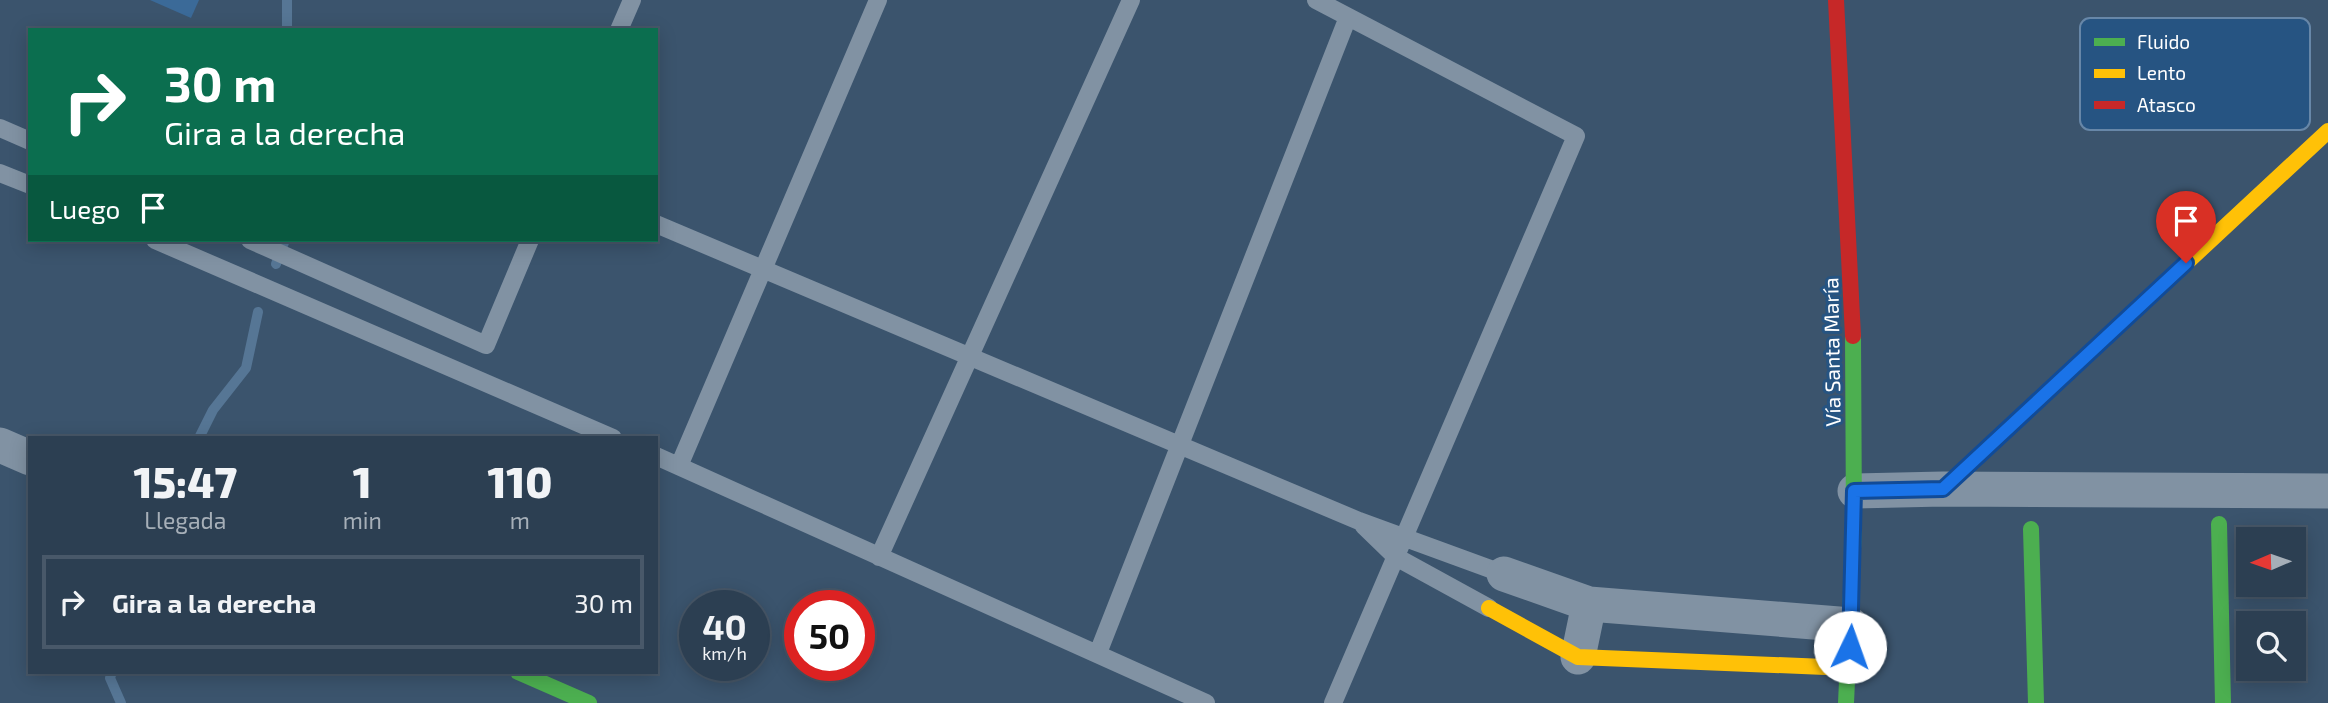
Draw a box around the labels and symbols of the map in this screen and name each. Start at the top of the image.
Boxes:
legend [2080,18,2310,130]
text: Fluido [2137,30,2190,53]
text: Lento [2137,61,2186,84]
text: Atasco [2137,93,2196,116]
pin [2156,191,2216,263]
street label: Vía Santa María [1817,277,1845,427]
north arrow [2236,527,2306,597]
speed limit sign: 50 [784,590,875,681]
position arrow [1813,610,1887,684]

